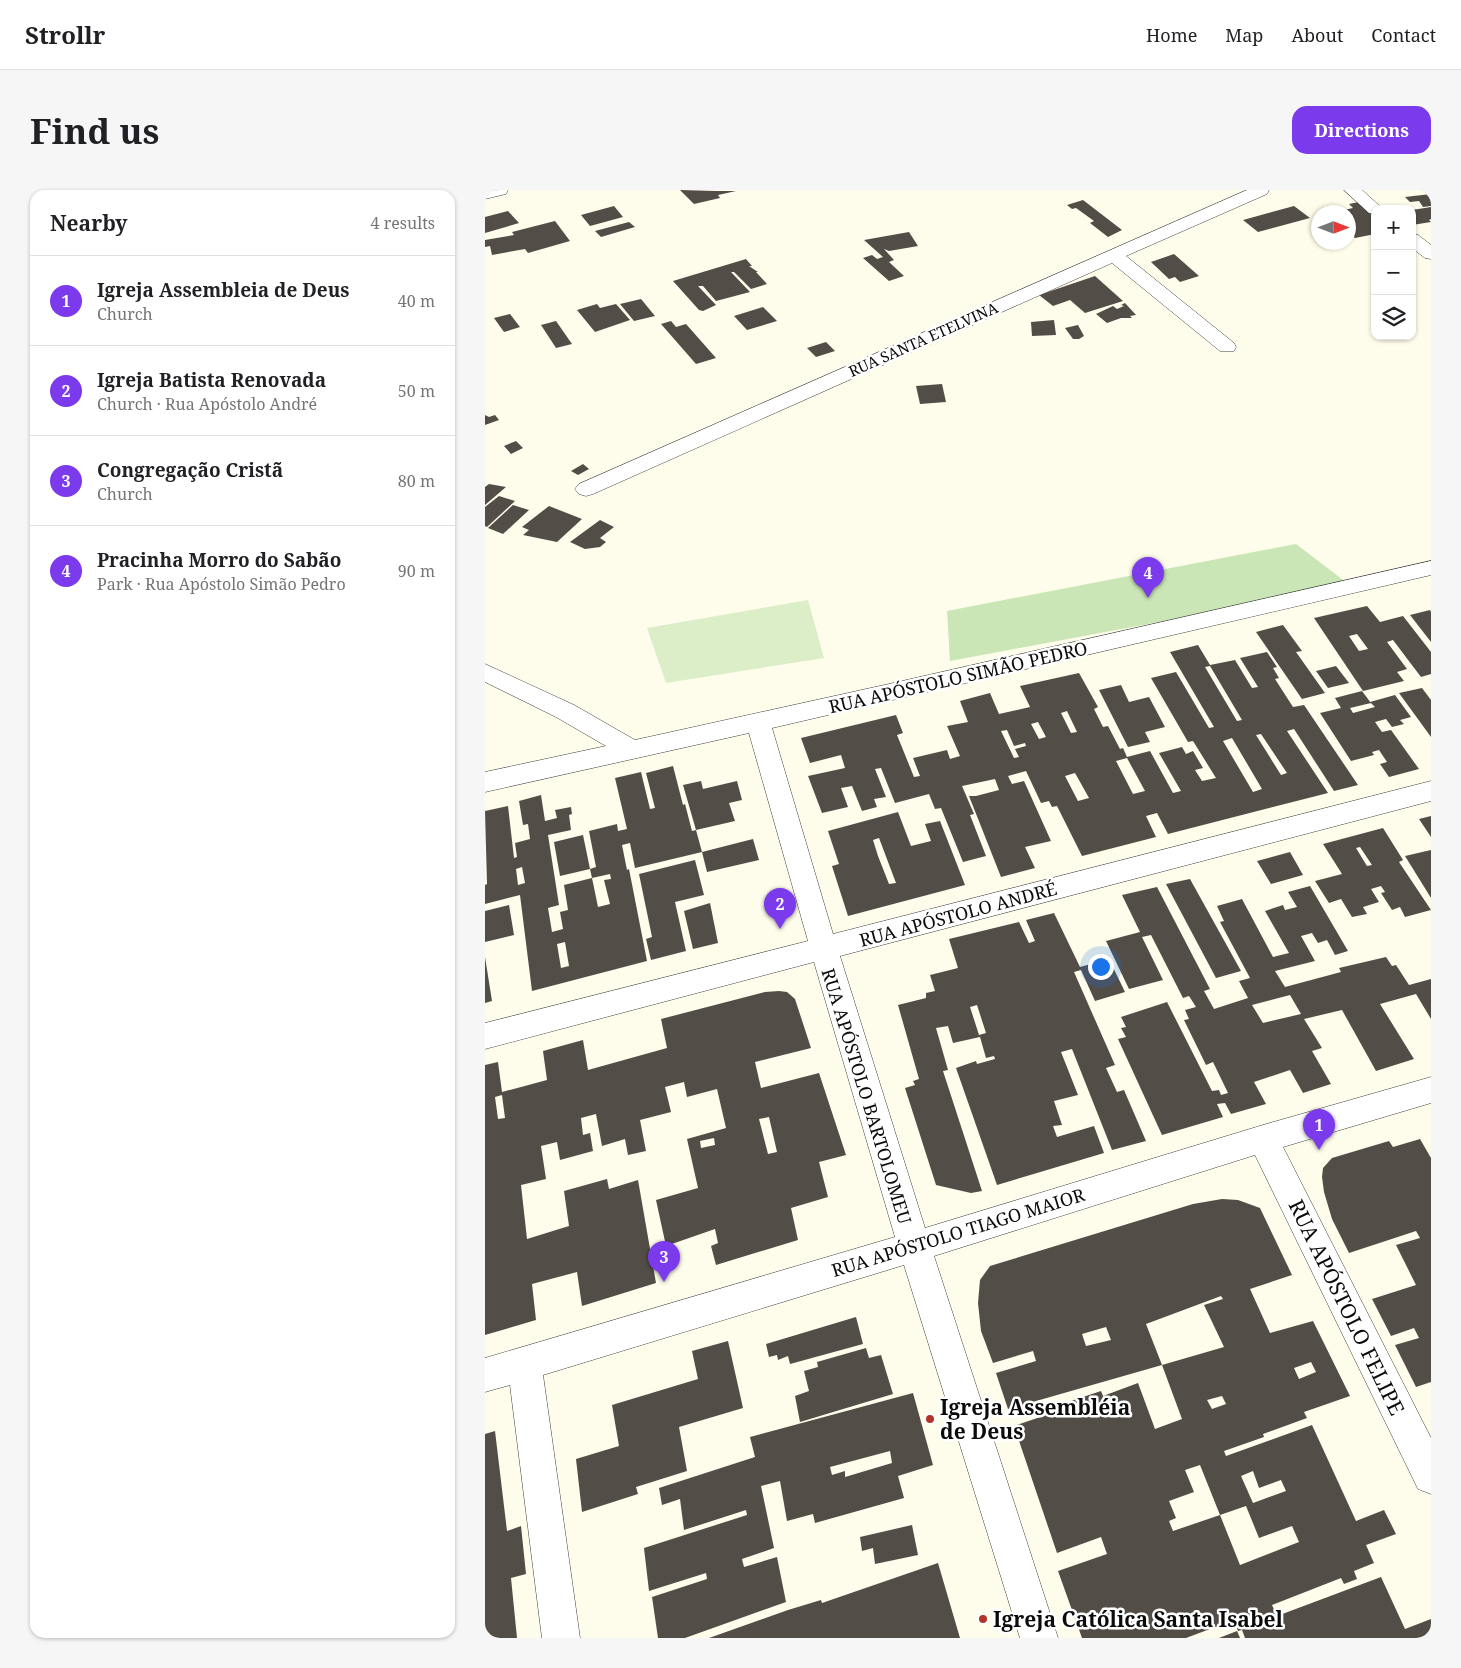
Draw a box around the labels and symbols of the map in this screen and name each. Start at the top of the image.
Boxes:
north arrow [1311,205,1356,250]
street label: RUA SANTA ETELVINA [845,297,1001,381]
pin: 4 [1132,557,1164,598]
street label: RUA APÓSTOLO SIMÃO PEDRO [826,636,1090,718]
street label: RUA APÓSTOLO ANDRÉ [857,876,1059,952]
pin: 2 [764,888,796,929]
your location [1088,954,1114,980]
street label: RUA APÓSTOLO BARTOLOMEU [817,965,917,1227]
pin: 1 [1303,1109,1335,1150]
street label: RUA APÓSTOLO TIAGO MAIOR [829,1182,1088,1282]
street label: RUA APÓSTOLO FELIPE [1283,1194,1411,1420]
pin: 3 [648,1241,680,1282]
place label: Igreja Assembléia de Deus [940,1393,1130,1445]
marker: Igreja Assembléia de Deus [924,1413,936,1425]
place label: Igreja Católica Santa Isabel [993,1605,1284,1633]
marker: Igreja Católica Santa Isabel [977,1613,989,1625]

